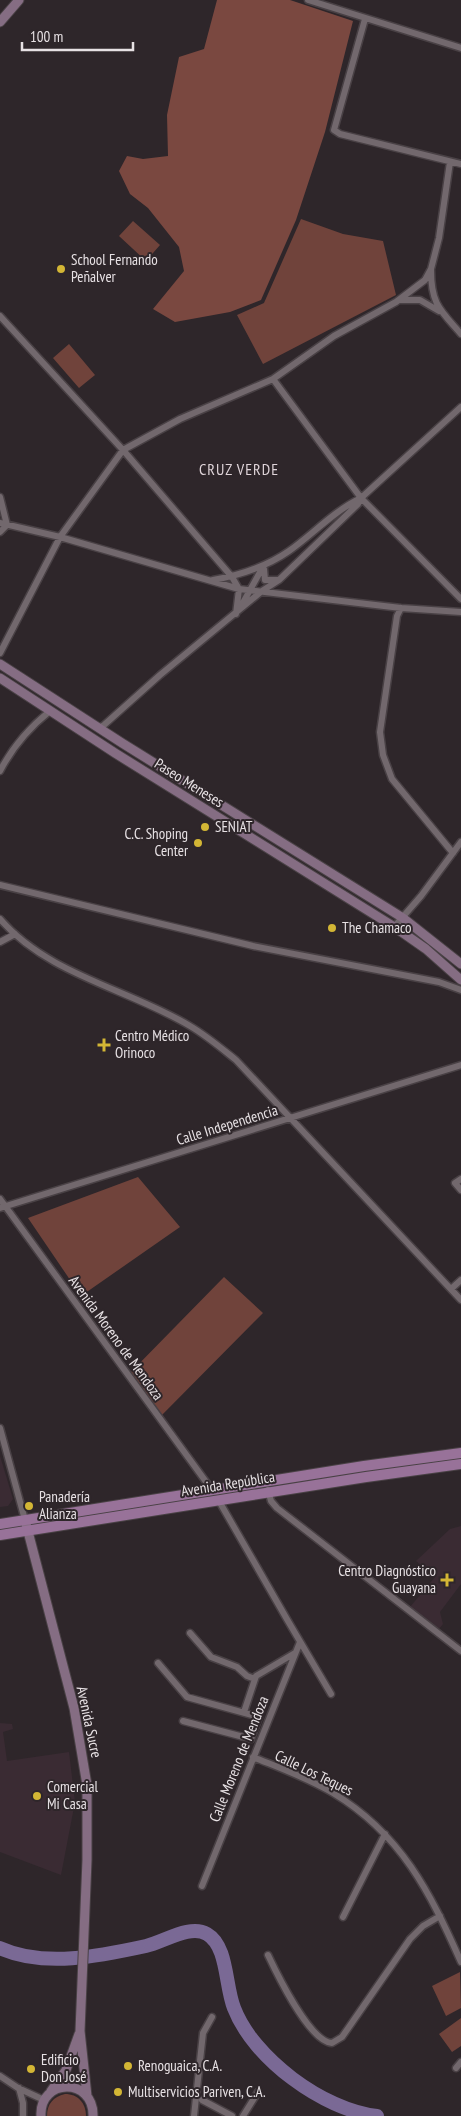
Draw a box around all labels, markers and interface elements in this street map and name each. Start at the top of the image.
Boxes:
scale bar [22,20,134,52]
text: 100 m [30,27,63,46]
place label: School Fernando Peñalver [71,250,158,286]
marker: School Fernando Peñalver [55,263,67,275]
district label: CRUZ VERDE [199,459,279,479]
street label: Paseo Meneses [151,754,227,811]
place label: SENIAT [215,817,253,836]
marker: SENIAT [199,821,211,833]
place label: C.C. Shoping Center [124,824,189,860]
marker: C.C. Shoping Center [192,837,204,849]
place label: The Chamaco [342,918,411,937]
marker: The Chamaco [326,922,338,934]
place label: Centro Médico Orinoco [115,1026,189,1062]
marker: Centro Médico Orinoco [97,1038,111,1052]
street label: Calle Independencia [174,1100,280,1149]
street label: Avenida Moreno de Mendoza [65,1272,168,1404]
street label: Avenida República [180,1467,276,1500]
place label: Panadería Alianza [39,1487,90,1523]
marker: Panadería Alianza [23,1500,35,1512]
place label: Centro Diagnóstico Guayana [338,1561,436,1597]
marker: Centro Diagnóstico Guayana [440,1573,454,1587]
street label: Avenida Sucre [73,1684,106,1759]
street label: Calle Moreno de Mendoza [205,1693,272,1825]
street label: Calle Los Teques [272,1746,356,1800]
place label: Comercial Mi Casa [47,1777,99,1813]
marker: Comercial Mi Casa [31,1790,43,1802]
place label: Edificio Don José [41,2050,86,2086]
place label: Renoguaica, C.A. [138,2056,222,2075]
marker: Renoguaica, C.A. [122,2060,134,2072]
marker: Edificio Don José [25,2063,37,2075]
place label: Multiservicios Pariven, C.A. [128,2082,266,2101]
marker: Multiservicios Pariven, C.A. [112,2086,124,2098]

